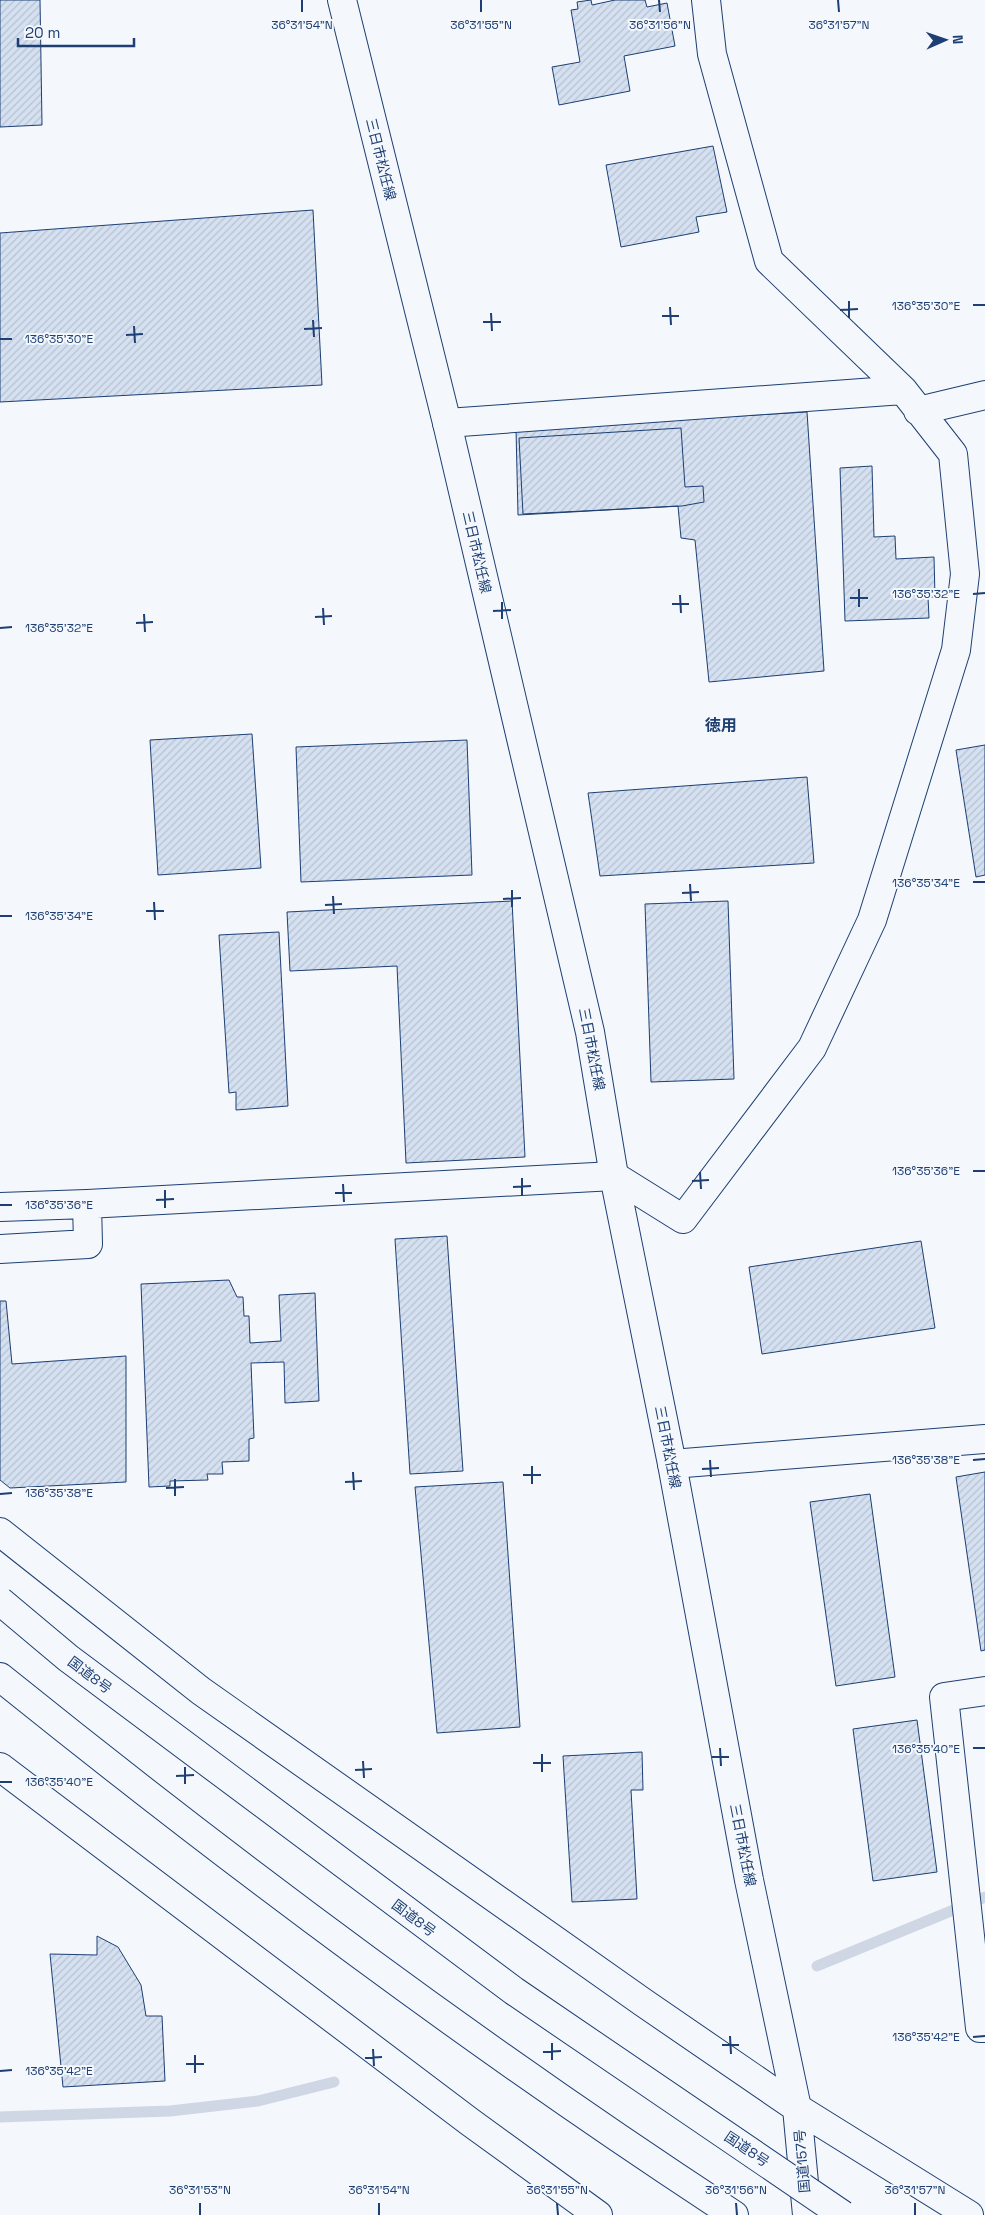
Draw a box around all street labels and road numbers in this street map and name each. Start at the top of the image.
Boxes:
street label: 三日市松任線 [362,116,400,202]
street label: 三日市松任線 [459,509,495,595]
street label: 三日市松任線 [575,1006,609,1092]
street label: 三日市松任線 [651,1404,685,1490]
street label: 国道8号 [64,1653,116,1697]
street label: 三日市松任線 [726,1802,760,1888]
street label: 国道8号 [388,1896,440,1940]
street label: 国道8号 [721,2127,773,2171]
street label: 国道157号 [790,2128,814,2194]

